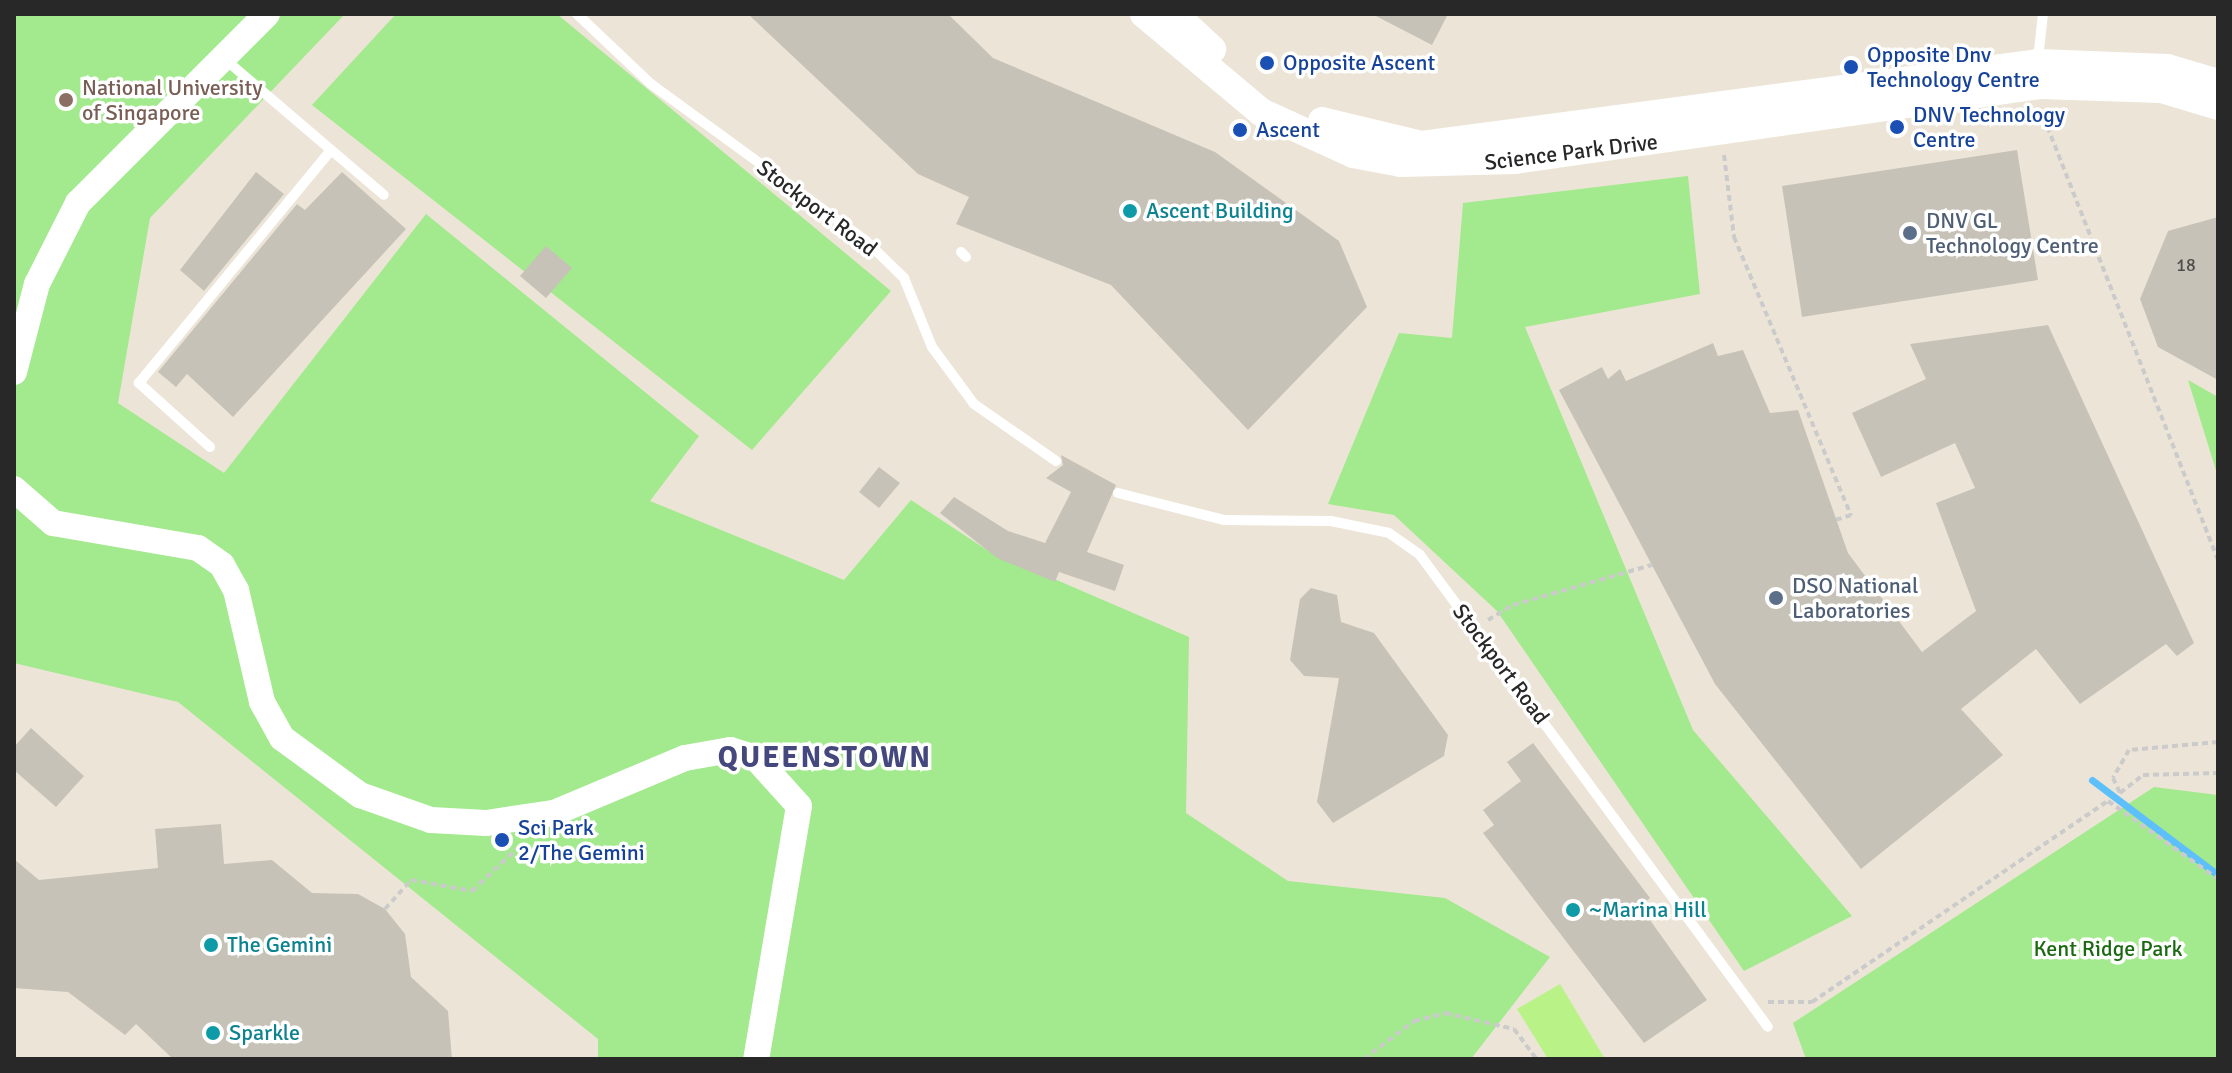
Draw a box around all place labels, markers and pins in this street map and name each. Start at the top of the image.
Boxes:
place label: Opposite Dnv Technology Centre [1867,41,2040,92]
place label: Opposite Ascent [1283,50,1435,76]
marker: Opposite Ascent [1258,54,1276,72]
marker: Opposite Dnv Technology Centre [1842,58,1860,76]
place label: National University of Singapore [82,74,262,126]
marker: National University of Singapore [57,91,75,109]
place label: DNV Technology Centre [1913,101,2065,152]
place label: Ascent [1256,117,1320,143]
marker: DNV Technology Centre [1888,118,1906,136]
marker: Ascent [1231,121,1249,139]
place label: Ascent Building [1146,198,1294,224]
marker: Ascent Building [1121,202,1139,220]
place label: DNV GL Technology Centre [1926,207,2099,258]
marker: DNV GL Technology Centre [1901,224,1919,242]
place label: DSO National Laboratories [1792,572,1918,624]
marker: DSO National Laboratories [1767,589,1785,607]
place label: Sci Park 2/The Gemini [518,814,645,866]
marker: Sci Park 2/The Gemini [493,831,511,849]
place label: ~Marina Hill [1589,897,1707,923]
marker: ~Marina Hill [1564,901,1582,919]
place label: The Gemini [227,932,332,958]
marker: The Gemini [202,936,220,954]
place label: Sparkle [229,1020,300,1046]
marker: Sparkle [204,1024,222,1042]

